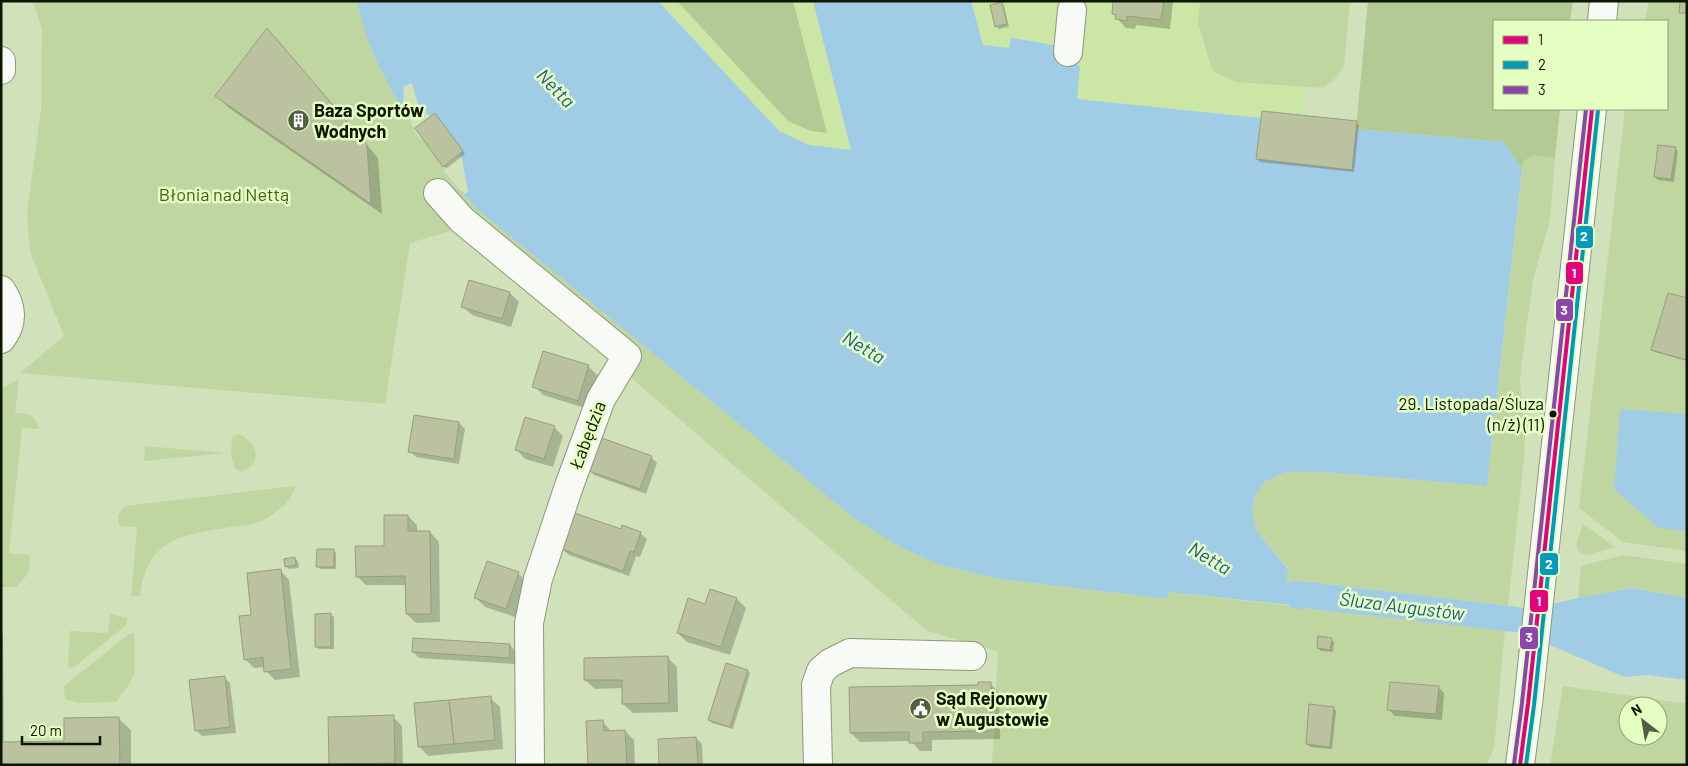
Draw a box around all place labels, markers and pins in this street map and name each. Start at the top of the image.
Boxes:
place label: Baza Sportów Wodnych [314,99,424,142]
building icon: Baza Sportów Wodnych [286,109,310,133]
place label: 29. Listopada/Śluza (n/ż) (11) [1399,393,1545,434]
marker: 29. Listopada/Śluza (n/ż) (11) [1548,409,1558,419]
place label: Sąd Rejonowy w Augustowie [936,687,1049,730]
public building icon: Sąd Rejonowy w Augustowie [908,697,932,721]

